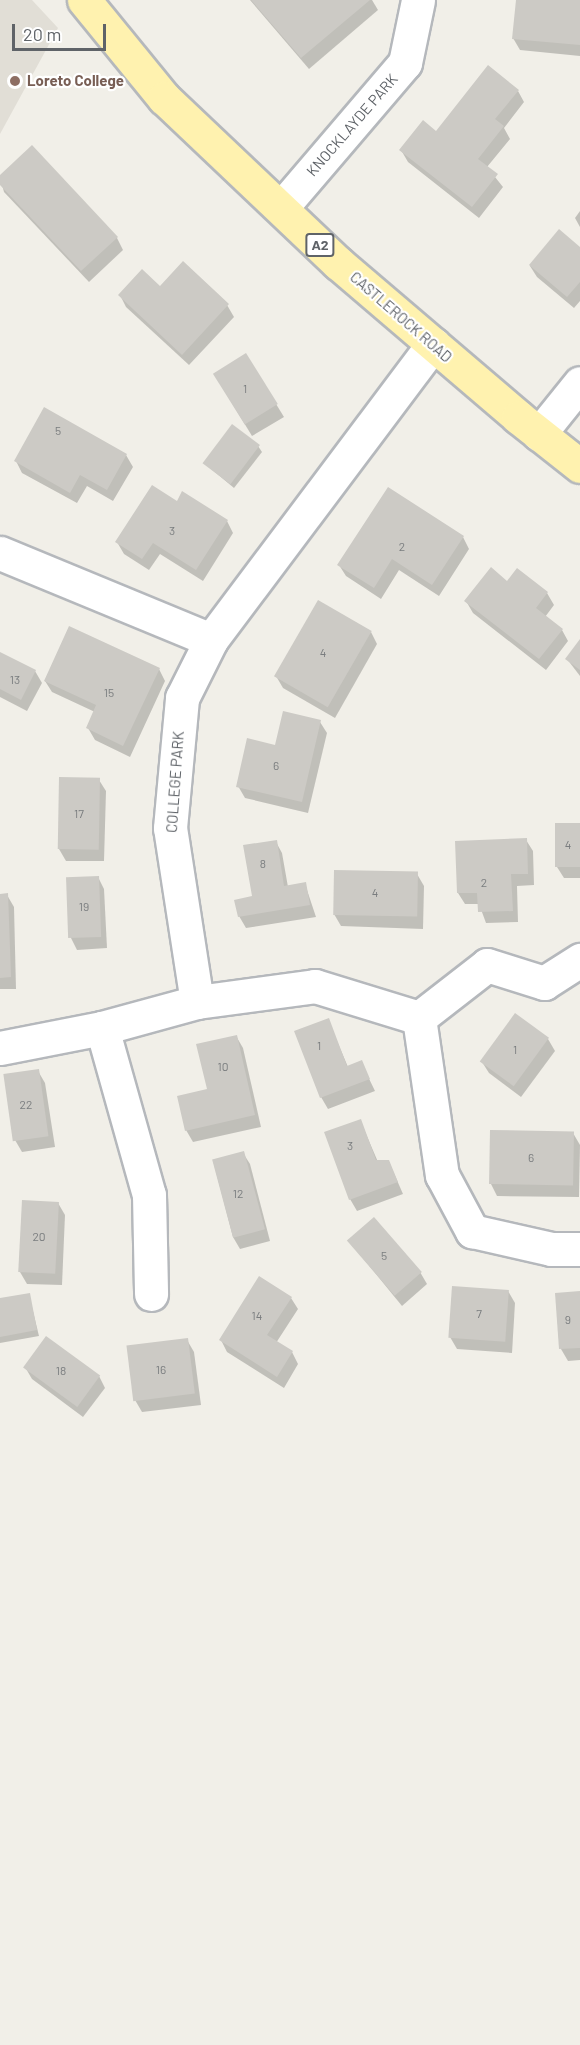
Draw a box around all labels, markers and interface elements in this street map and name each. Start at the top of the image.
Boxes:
scale bar [15,12,110,50]
text: 20 m [23,23,61,45]
street label: KNOCKLAYDE PARK [303,70,401,180]
place label: Loreto College [27,72,124,90]
marker: Loreto College [8,74,22,88]
road number: A2 [305,234,335,256]
street label: CASTLEROCK ROAD [346,268,456,366]
house number: 1 [243,382,247,396]
house number: 5 [55,424,61,438]
house number: 3 [169,524,175,538]
house number: 2 [399,540,405,554]
house number: 4 [320,646,326,660]
house number: 13 [10,673,20,687]
house number: 15 [104,686,114,700]
street label: COLLEGE PARK [162,731,188,833]
house number: 6 [273,759,279,773]
house number: 17 [74,807,84,821]
house number: 4 [565,838,571,852]
house number: 8 [260,857,266,871]
house number: 2 [481,876,487,890]
house number: 4 [372,886,378,900]
house number: 19 [79,900,89,914]
house number: 1 [317,1039,321,1053]
house number: 1 [513,1043,517,1057]
house number: 10 [218,1060,228,1074]
house number: 22 [20,1098,32,1112]
house number: 3 [347,1139,353,1153]
house number: 6 [528,1151,534,1165]
house number: 12 [233,1187,243,1201]
house number: 20 [32,1230,46,1244]
house number: 5 [381,1249,387,1263]
house number: 7 [476,1307,482,1321]
house number: 14 [252,1309,262,1323]
house number: 9 [565,1313,571,1327]
house number: 16 [156,1363,166,1377]
house number: 18 [56,1364,66,1378]

